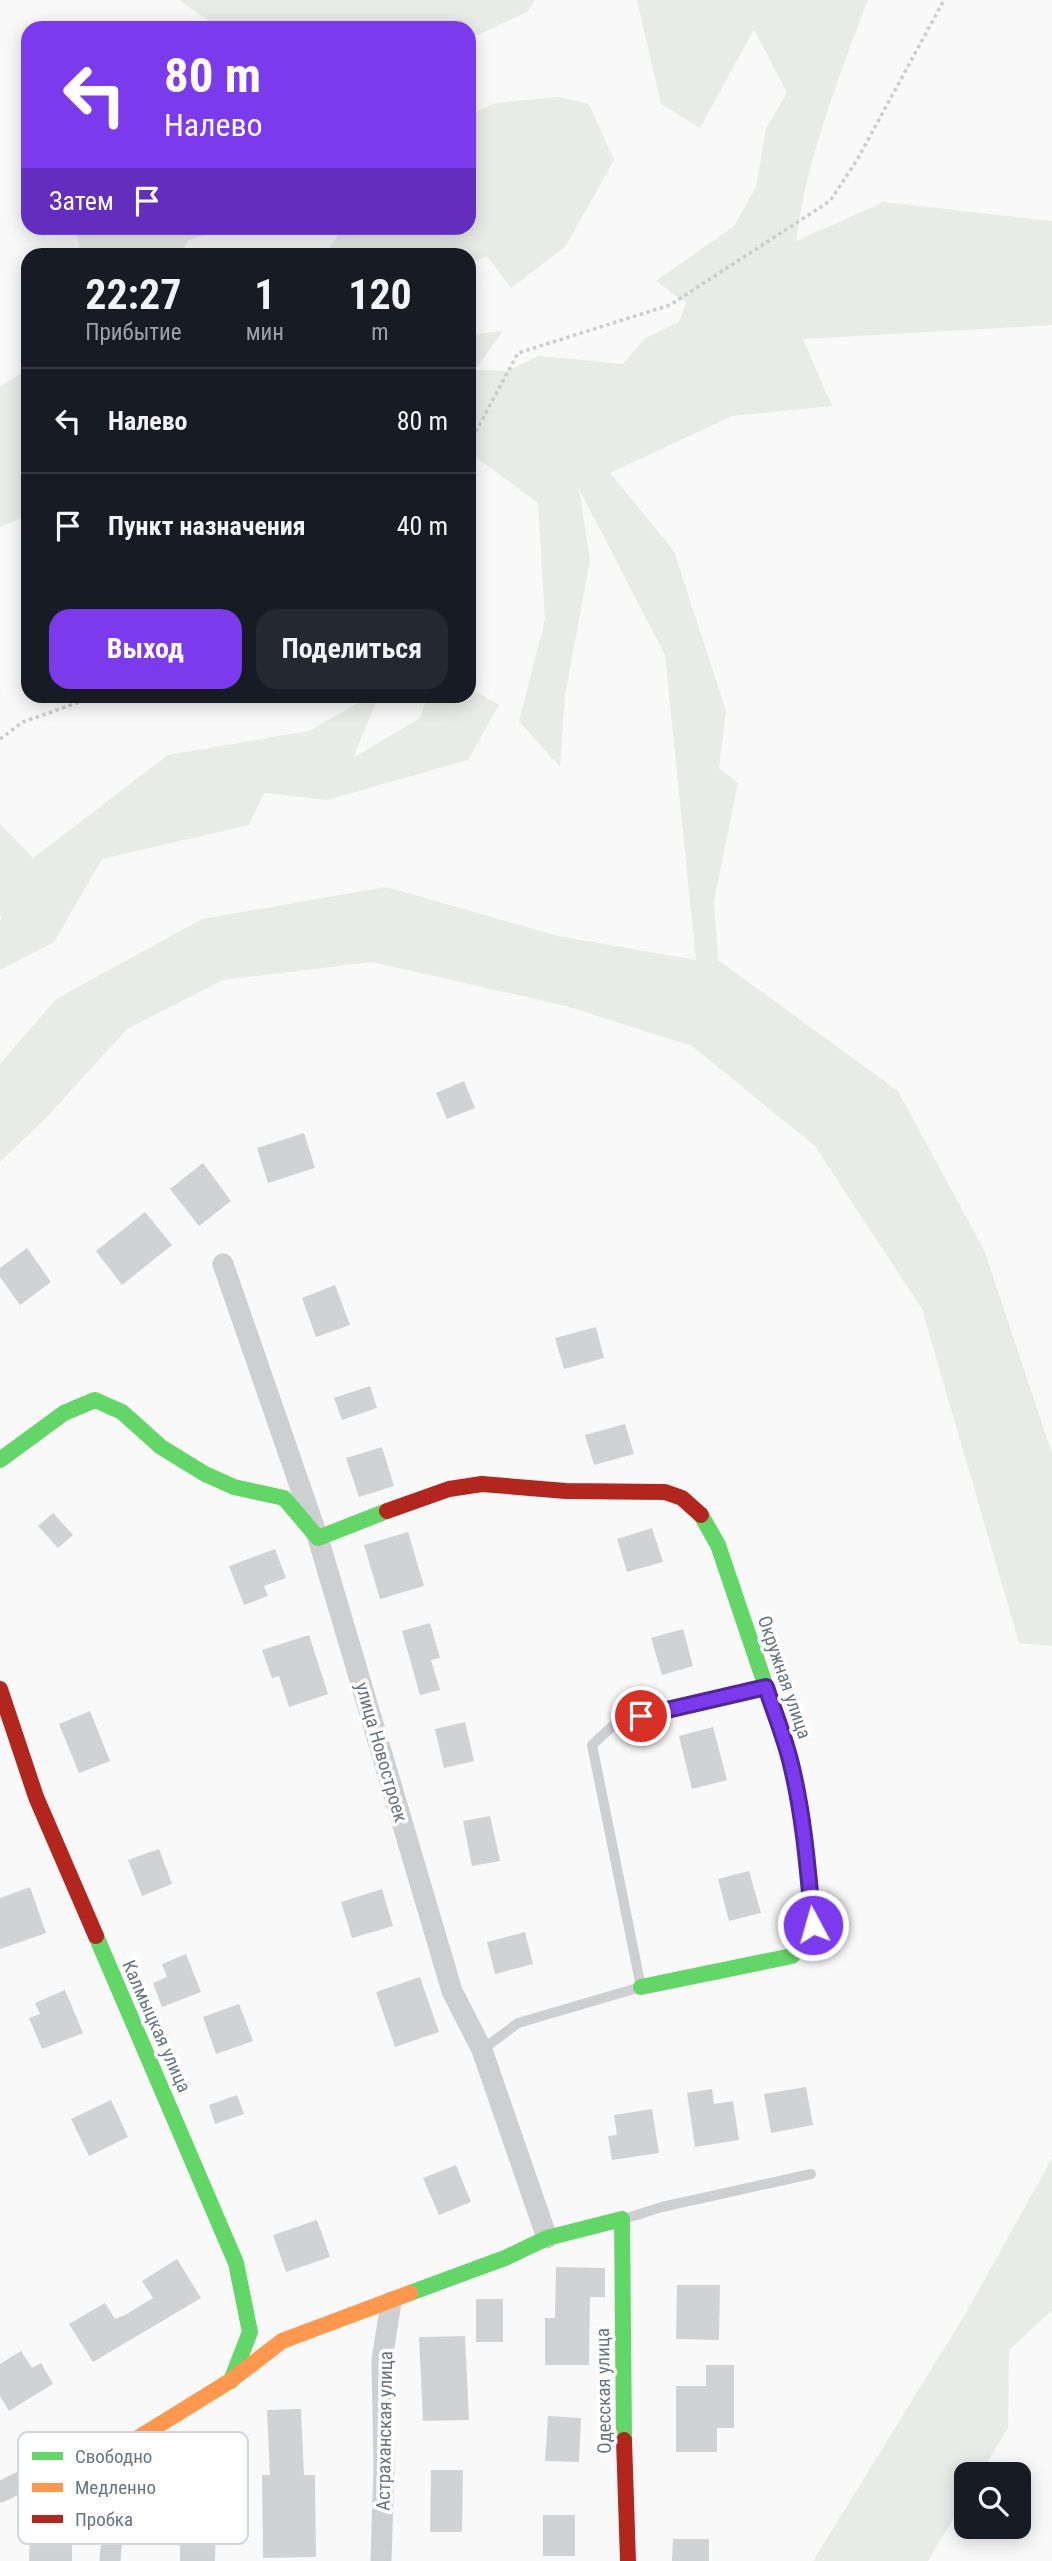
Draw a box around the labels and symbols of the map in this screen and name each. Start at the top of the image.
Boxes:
street label: Окружная улица [753,1613,816,1742]
street label: улица Новостроек [351,1679,412,1825]
pin [611,1686,671,1746]
position arrow [776,1888,850,1962]
street label: Калмыцкая улица [117,1957,196,2096]
street label: Одесская улица [591,2328,616,2454]
street label: Астраханская улица [372,2351,397,2511]
legend [18,2432,248,2544]
text: Свободно [75,2445,152,2468]
text: Медленно [75,2476,156,2499]
text: Пробка [75,2508,133,2531]

